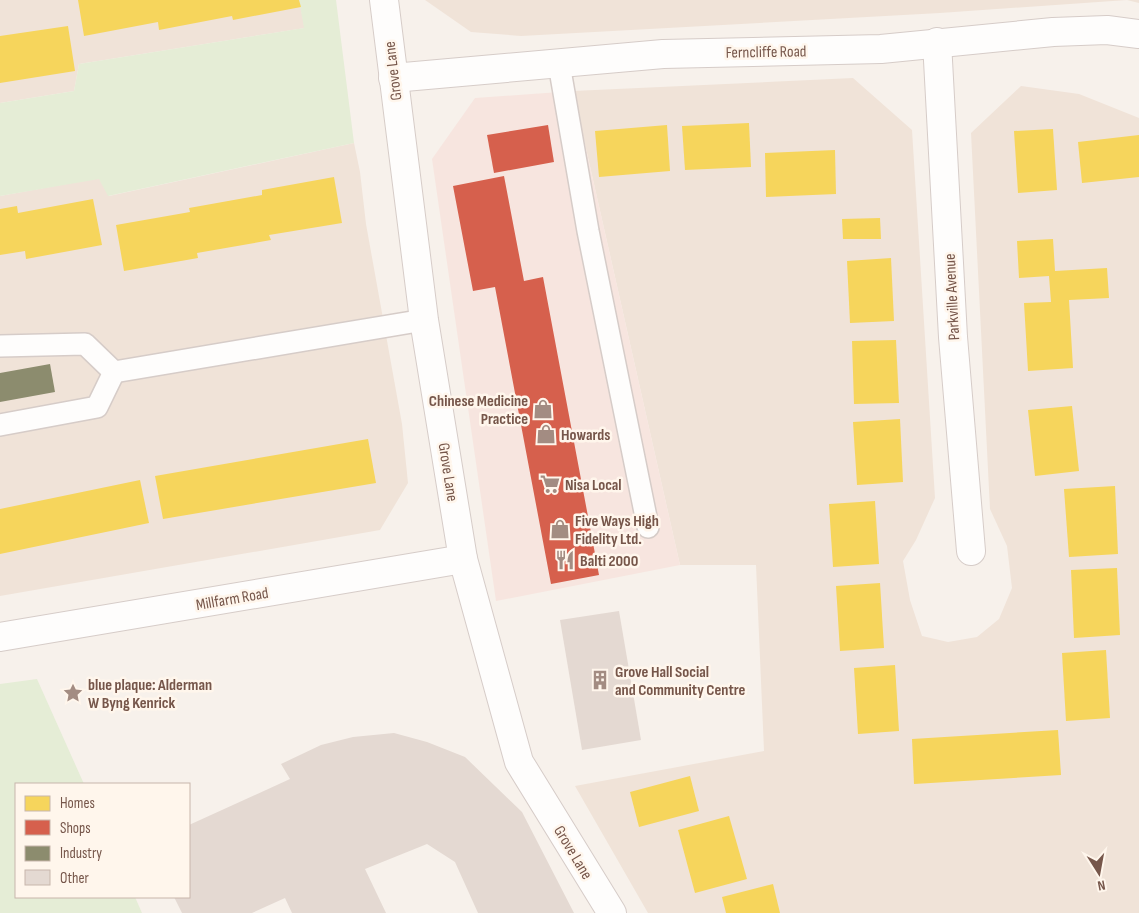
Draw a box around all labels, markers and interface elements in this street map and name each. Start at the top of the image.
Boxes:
street label: Grove Lane [380,40,407,101]
street label: Ferncliffe Road [725,42,807,63]
street label: Parkville Avenue [941,253,964,341]
place label: Chinese Medicine Practice [429,392,528,429]
shop icon: Chinese Medicine Practice [532,398,554,420]
shop icon: Howards [535,423,557,445]
place label: Howards [561,426,610,445]
street label: Grove Lane [433,441,462,503]
supermarket icon: Nisa Local [539,473,561,495]
place label: Nisa Local [565,476,622,495]
place label: Five Ways High Fidelity Ltd. [575,512,659,549]
shop icon: Five Ways High Fidelity Ltd. [549,518,571,540]
restaurant icon: Balti 2000 [554,549,576,571]
place label: Balti 2000 [580,552,638,571]
street label: Millfarm Road [195,584,270,615]
place label: Grove Hall Social and Community Centre [615,663,746,700]
building icon: Grove Hall Social and Community Centre [589,669,611,691]
place label: blue plaque: Alderman W Byng Kenrick [88,676,212,713]
place icon: blue plaque: Alderman W Byng Kenrick [62,682,84,704]
legend [15,783,190,898]
text: Homes [60,794,95,813]
text: Shops [60,819,91,838]
street label: Grove Lane [549,822,596,883]
text: Industry [60,844,102,863]
north arrow [1074,848,1124,898]
text: Other [60,869,89,888]
text: N [1096,876,1107,894]

